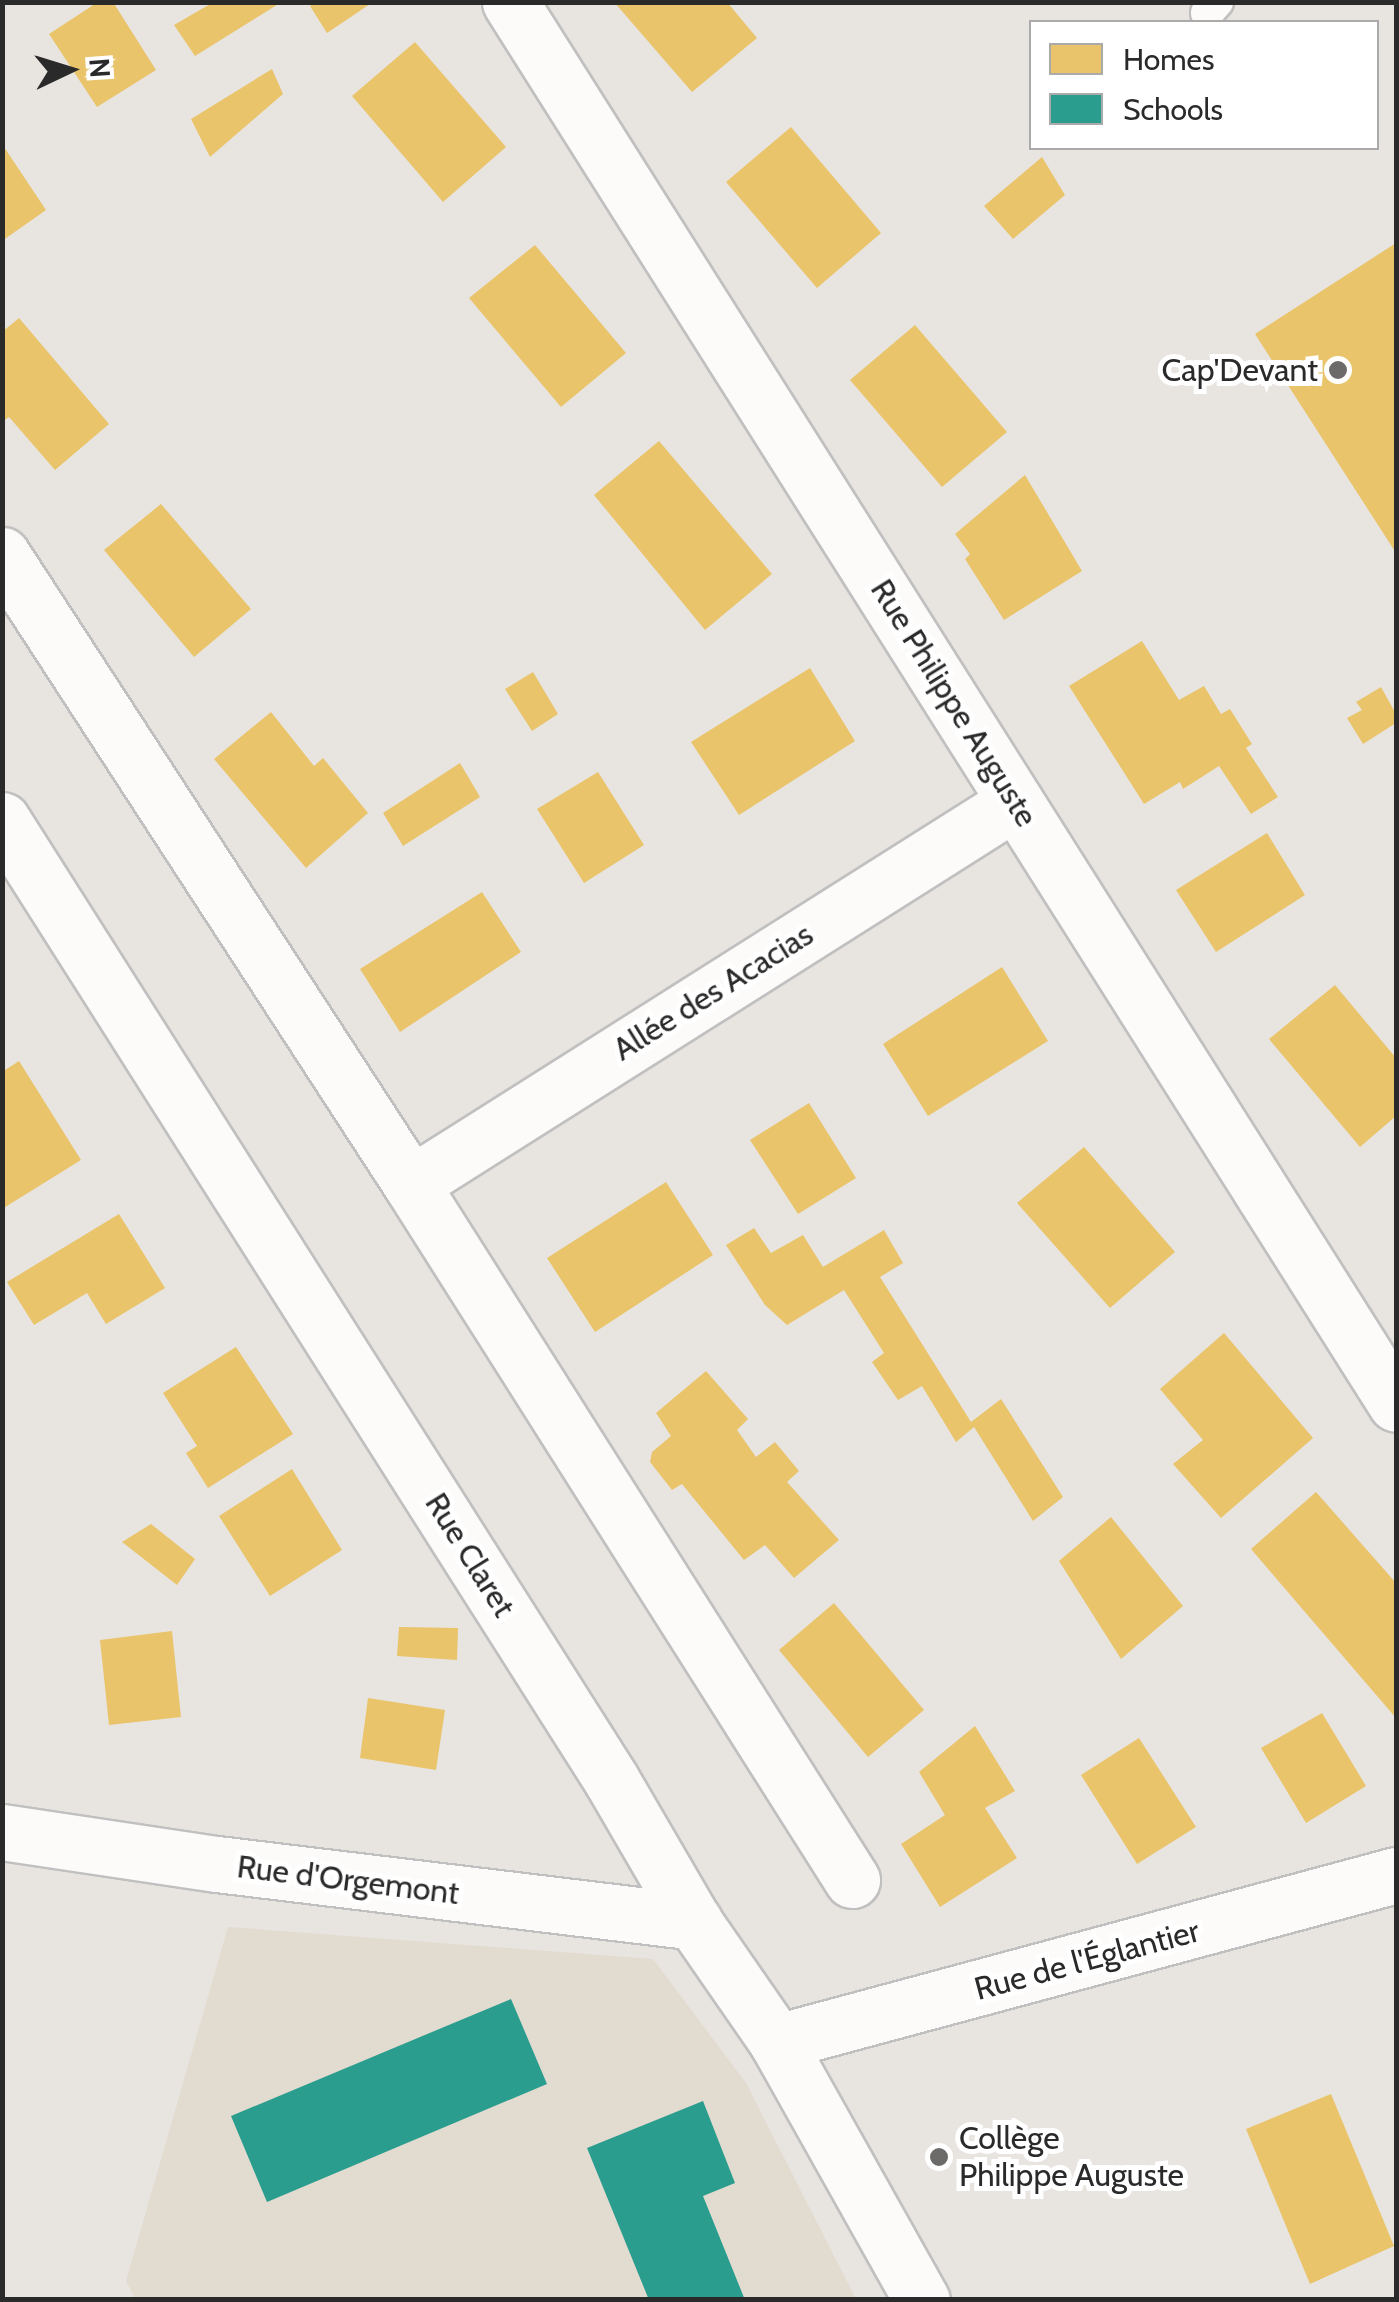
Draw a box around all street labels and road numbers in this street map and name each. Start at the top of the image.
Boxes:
street label: Rue Philippe Auguste [862,572,1046,834]
street label: Allée des Acacias [606,915,820,1069]
street label: Rue Claret [417,1486,523,1624]
street label: Rue d'Orgemont [235,1847,461,1913]
street label: Rue de l'Églantier [970,1912,1204,2008]

